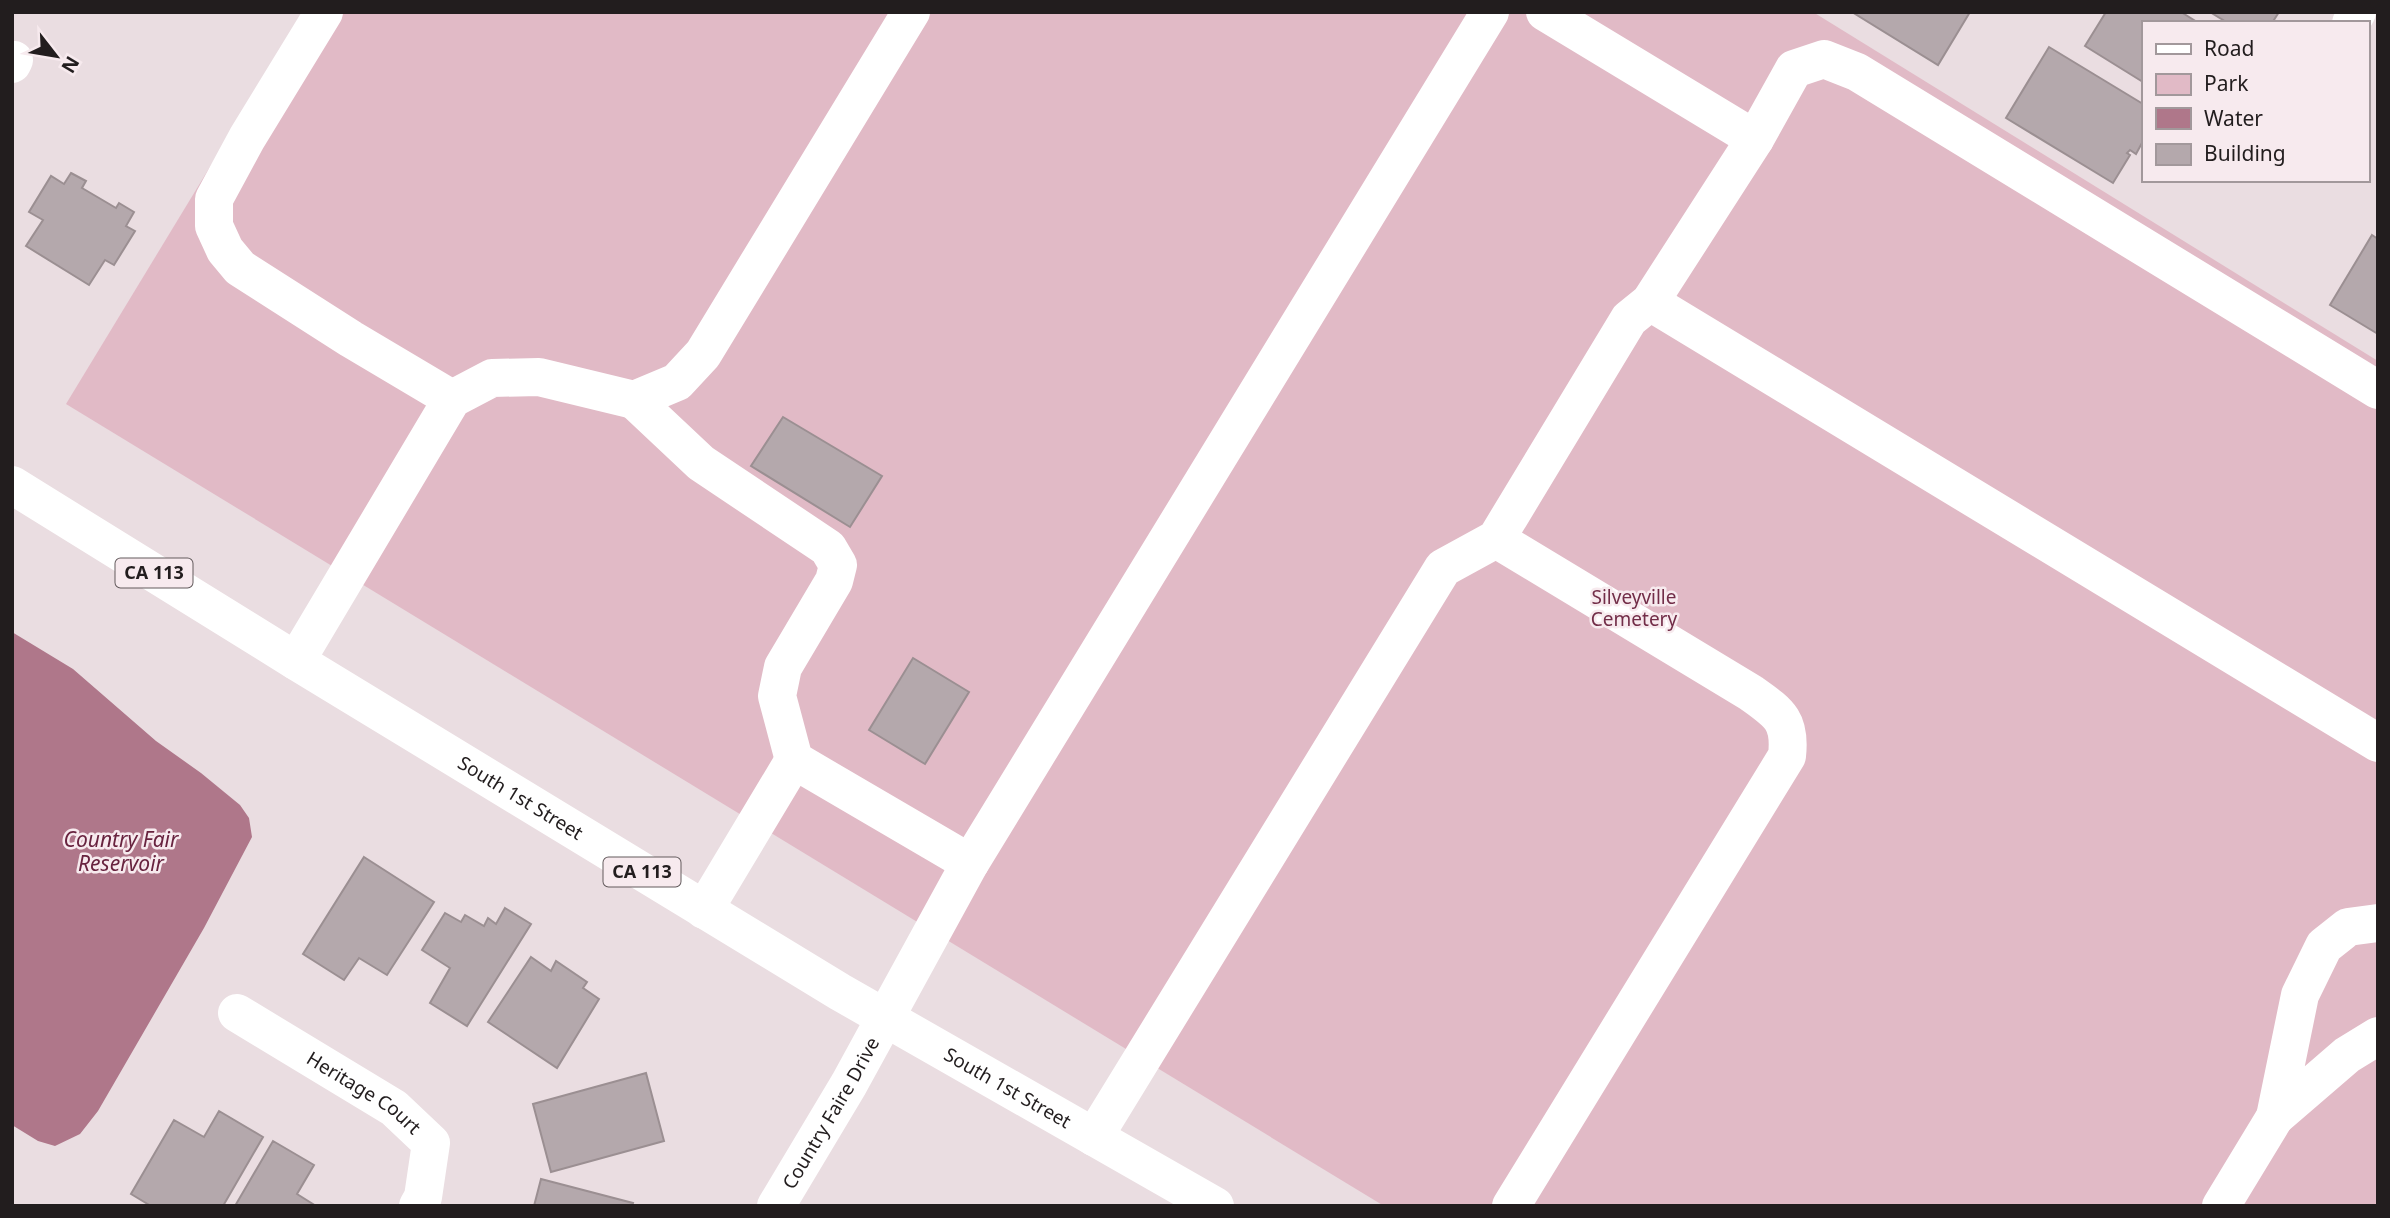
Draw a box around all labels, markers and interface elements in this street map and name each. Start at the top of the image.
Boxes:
north arrow [21,21,91,91]
legend [2142,21,2369,182]
text: Road [2204,34,2254,62]
text: N [55,51,86,78]
text: Park [2204,69,2249,97]
text: Water [2204,104,2263,132]
text: Building [2204,139,2286,167]
road number: CA 113 [116,558,192,588]
park label: Silveyville Cemetery [1591,584,1677,632]
street label: South 1st Street [453,750,588,846]
water label: Country Fair Reservoir [64,825,180,877]
road number: CA 113 [604,858,680,886]
street label: Country Faire Drive [776,1032,885,1194]
street label: South 1st Street [940,1041,1076,1134]
street label: Heritage Court [302,1045,427,1140]

